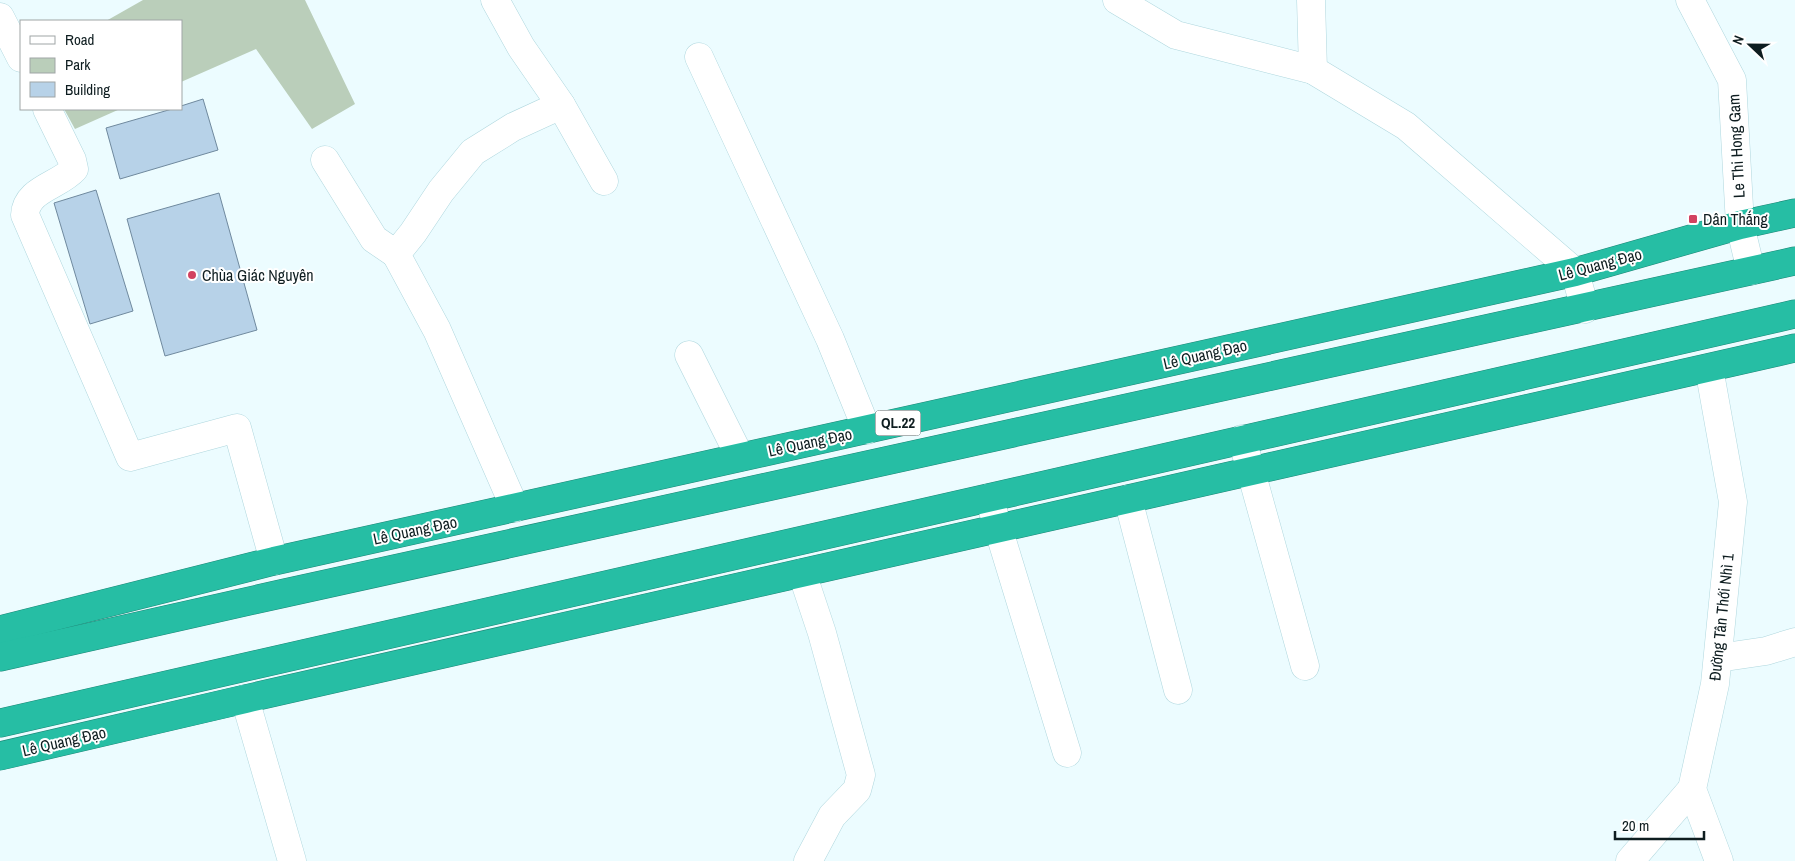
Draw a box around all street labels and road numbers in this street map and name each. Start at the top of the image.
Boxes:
street label: Le Thi Hong Gam [1722,93,1750,199]
street label: Lê Quang Đạo [1556,242,1644,286]
street label: Lê Quang Đạo [1161,334,1249,374]
road number: QL.22 [876,410,920,436]
street label: Lê Quang Đạo [766,422,854,462]
street label: Lê Quang Đạo [371,510,459,550]
street label: Đường Tân Thới Nhì 1 [1703,551,1739,682]
street label: Lê Quang Đạo [20,721,108,761]

